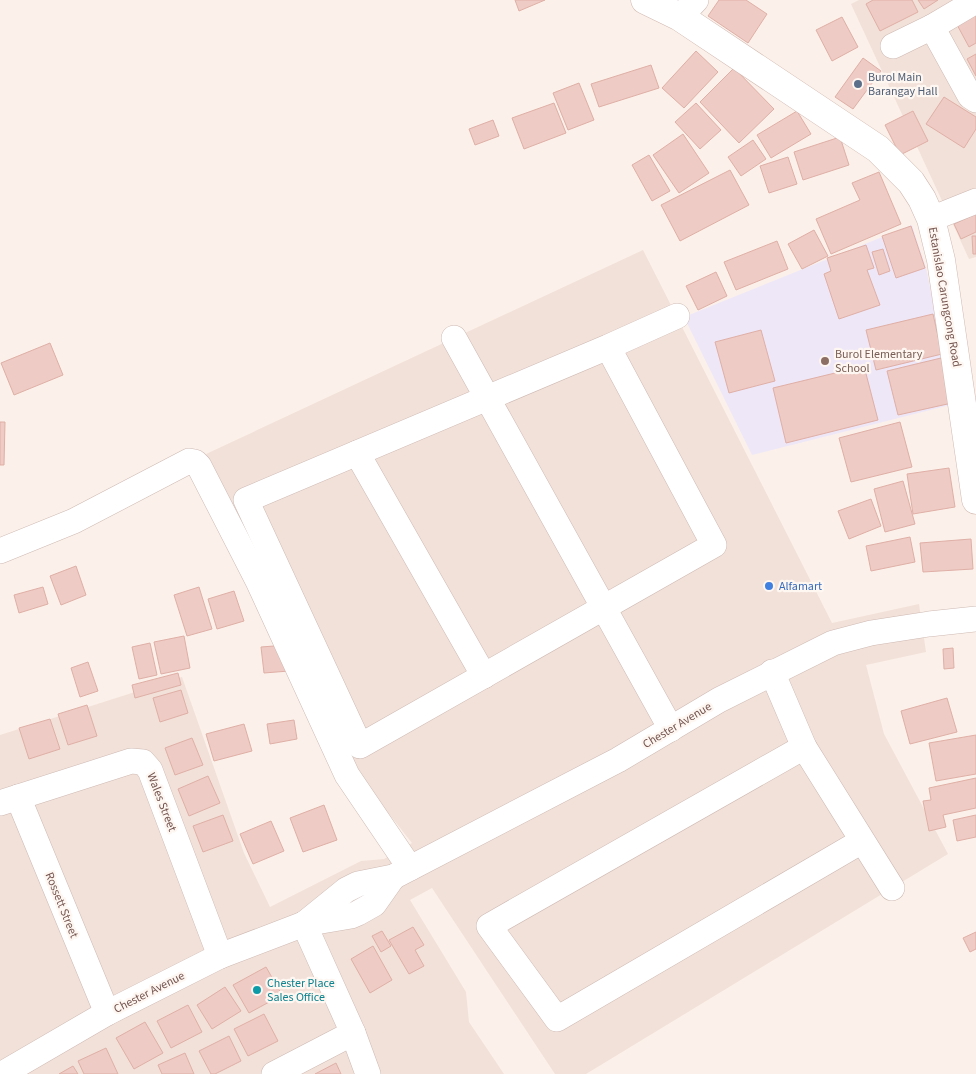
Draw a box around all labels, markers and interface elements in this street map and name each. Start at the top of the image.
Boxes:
place label: Burol Main Barangay Hall [868,69,938,100]
marker: Burol Main Barangay Hall [852,78,864,90]
street label: Estanislao Carungcong Road [924,226,965,369]
place label: Burol Elementary School [835,346,923,377]
marker: Burol Elementary School [819,355,831,367]
place label: Alfamart [779,578,822,595]
marker: Alfamart [763,580,775,592]
street label: Chester Avenue [640,698,715,753]
street label: Wales Street [143,770,181,834]
street label: Rossett Street [41,870,82,941]
street label: Chester Avenue [111,967,188,1018]
place label: Chester Place Sales Office [267,975,335,1006]
marker: Chester Place Sales Office [251,984,263,996]

